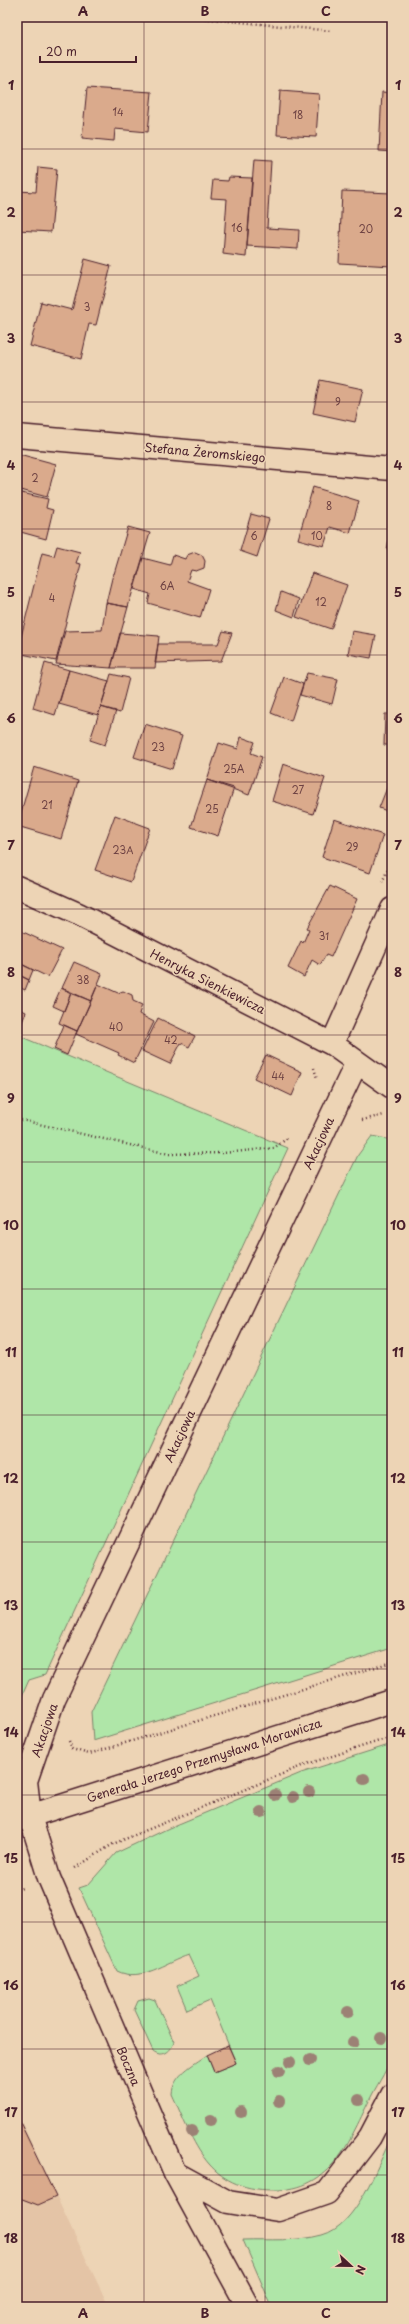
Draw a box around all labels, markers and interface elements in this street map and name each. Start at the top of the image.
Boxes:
text: A [78,1,88,20]
text: B [201,1,210,20]
text: C [321,1,331,20]
scale bar [40,38,136,64]
text: 20 m [46,42,77,60]
text: 1 [8,75,14,94]
text: 1 [395,75,401,94]
house number: 14 [112,104,124,119]
house number: 18 [293,107,303,122]
text: 2 [6,202,16,221]
text: 2 [393,202,403,221]
house number: 16 [231,220,243,235]
house number: 20 [359,221,373,236]
house number: 3 [84,299,90,314]
text: 3 [7,328,16,347]
text: 3 [394,328,403,347]
house number: 9 [335,394,341,409]
street label: Stefana Żeromskiego [144,438,267,466]
text: 4 [7,455,16,474]
text: 4 [394,455,403,474]
house number: 2 [31,470,39,485]
house number: 8 [326,498,332,513]
house number: 6 [250,528,258,543]
house number: 10 [311,528,323,543]
house number: 6A [160,578,175,593]
text: 5 [7,582,15,601]
text: 5 [394,582,402,601]
house number: 4 [49,590,56,605]
house number: 12 [315,594,327,609]
text: 6 [6,708,16,727]
text: 6 [393,708,403,727]
house number: 23 [151,739,165,754]
house number: 25A [224,761,245,776]
house number: 27 [292,782,305,797]
house number: 21 [41,797,53,812]
house number: 25 [205,801,219,816]
text: 7 [7,835,15,854]
text: 7 [394,835,402,854]
house number: 29 [346,839,359,854]
house number: 23A [113,842,133,857]
house number: 31 [319,928,329,943]
street label: Henryka Sienkiewicza [147,944,269,1018]
text: 8 [7,962,15,981]
text: 8 [394,962,402,981]
house number: 38 [77,972,89,987]
house number: 40 [109,1019,123,1034]
house number: 42 [164,1032,178,1047]
house number: 44 [271,1068,285,1083]
text: 9 [7,1088,15,1107]
text: 9 [394,1088,402,1107]
street label: Akacjowa [298,1113,338,1172]
text: 10 [3,1215,19,1234]
text: 10 [390,1215,406,1234]
text: 11 [5,1342,17,1361]
text: 11 [392,1342,404,1361]
street label: Akacjowa [159,1406,199,1465]
text: 12 [3,1468,19,1487]
text: 12 [390,1468,406,1487]
text: 13 [4,1595,19,1614]
text: 13 [391,1595,406,1614]
street label: Akacjowa [26,1700,62,1759]
street label: Generała Jerzego Przemysława Morawicza [84,1713,324,1807]
text: 14 [3,1722,19,1741]
text: 14 [390,1722,406,1741]
text: 15 [4,1848,18,1867]
text: 15 [391,1848,405,1867]
text: 16 [3,1975,19,1994]
text: 16 [390,1975,406,1994]
street label: Boczna [113,2044,146,2089]
text: 17 [4,2102,18,2121]
text: 17 [391,2102,405,2121]
text: 18 [4,2228,18,2247]
text: 18 [391,2228,405,2247]
north arrow [331,2246,371,2286]
text: N [351,2263,370,2277]
text: A [78,2303,88,2322]
text: B [201,2303,210,2322]
text: C [321,2303,331,2322]

